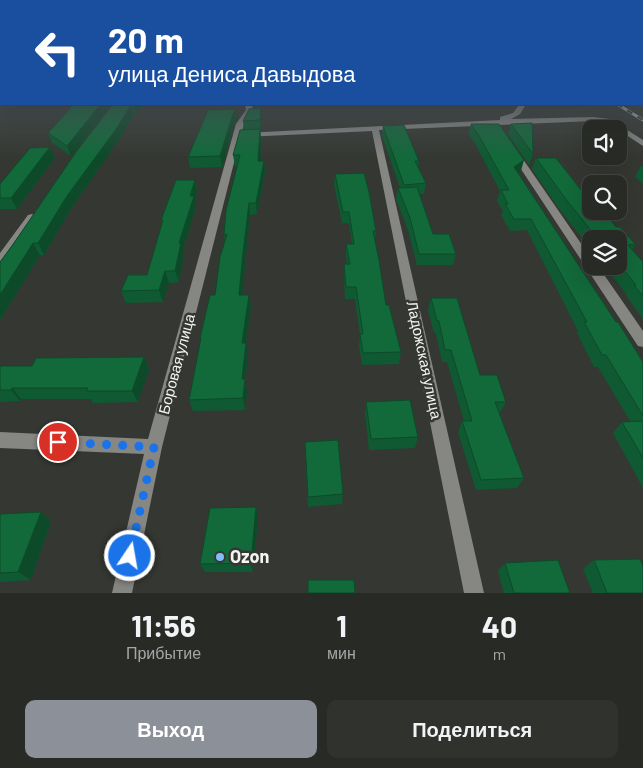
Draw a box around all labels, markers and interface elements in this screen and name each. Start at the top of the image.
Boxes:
text: 20 m [108,18,184,60]
icon: left [25,20,90,85]
text: улица Дениса Давыдова [108,60,355,86]
map controls [582,120,627,275]
button: sound [582,120,627,165]
button: search [582,175,627,220]
button: layers [582,230,627,275]
street label: Ладожская улица [404,299,446,421]
street label: Боровая улица [154,311,198,416]
pin [37,421,79,463]
icon: arrive [44,428,72,456]
position arrow [103,529,155,581]
place label: Ozon [230,545,269,567]
marker: Ozon [214,551,226,563]
text: 11:56 [131,607,196,643]
text: 1 [336,607,347,643]
text: 40 [482,608,517,644]
text: Прибытие [126,643,201,662]
text: мин [327,643,356,662]
text: m [493,644,506,663]
button: Выход [25,700,317,758]
button: Поделиться [327,700,618,758]

